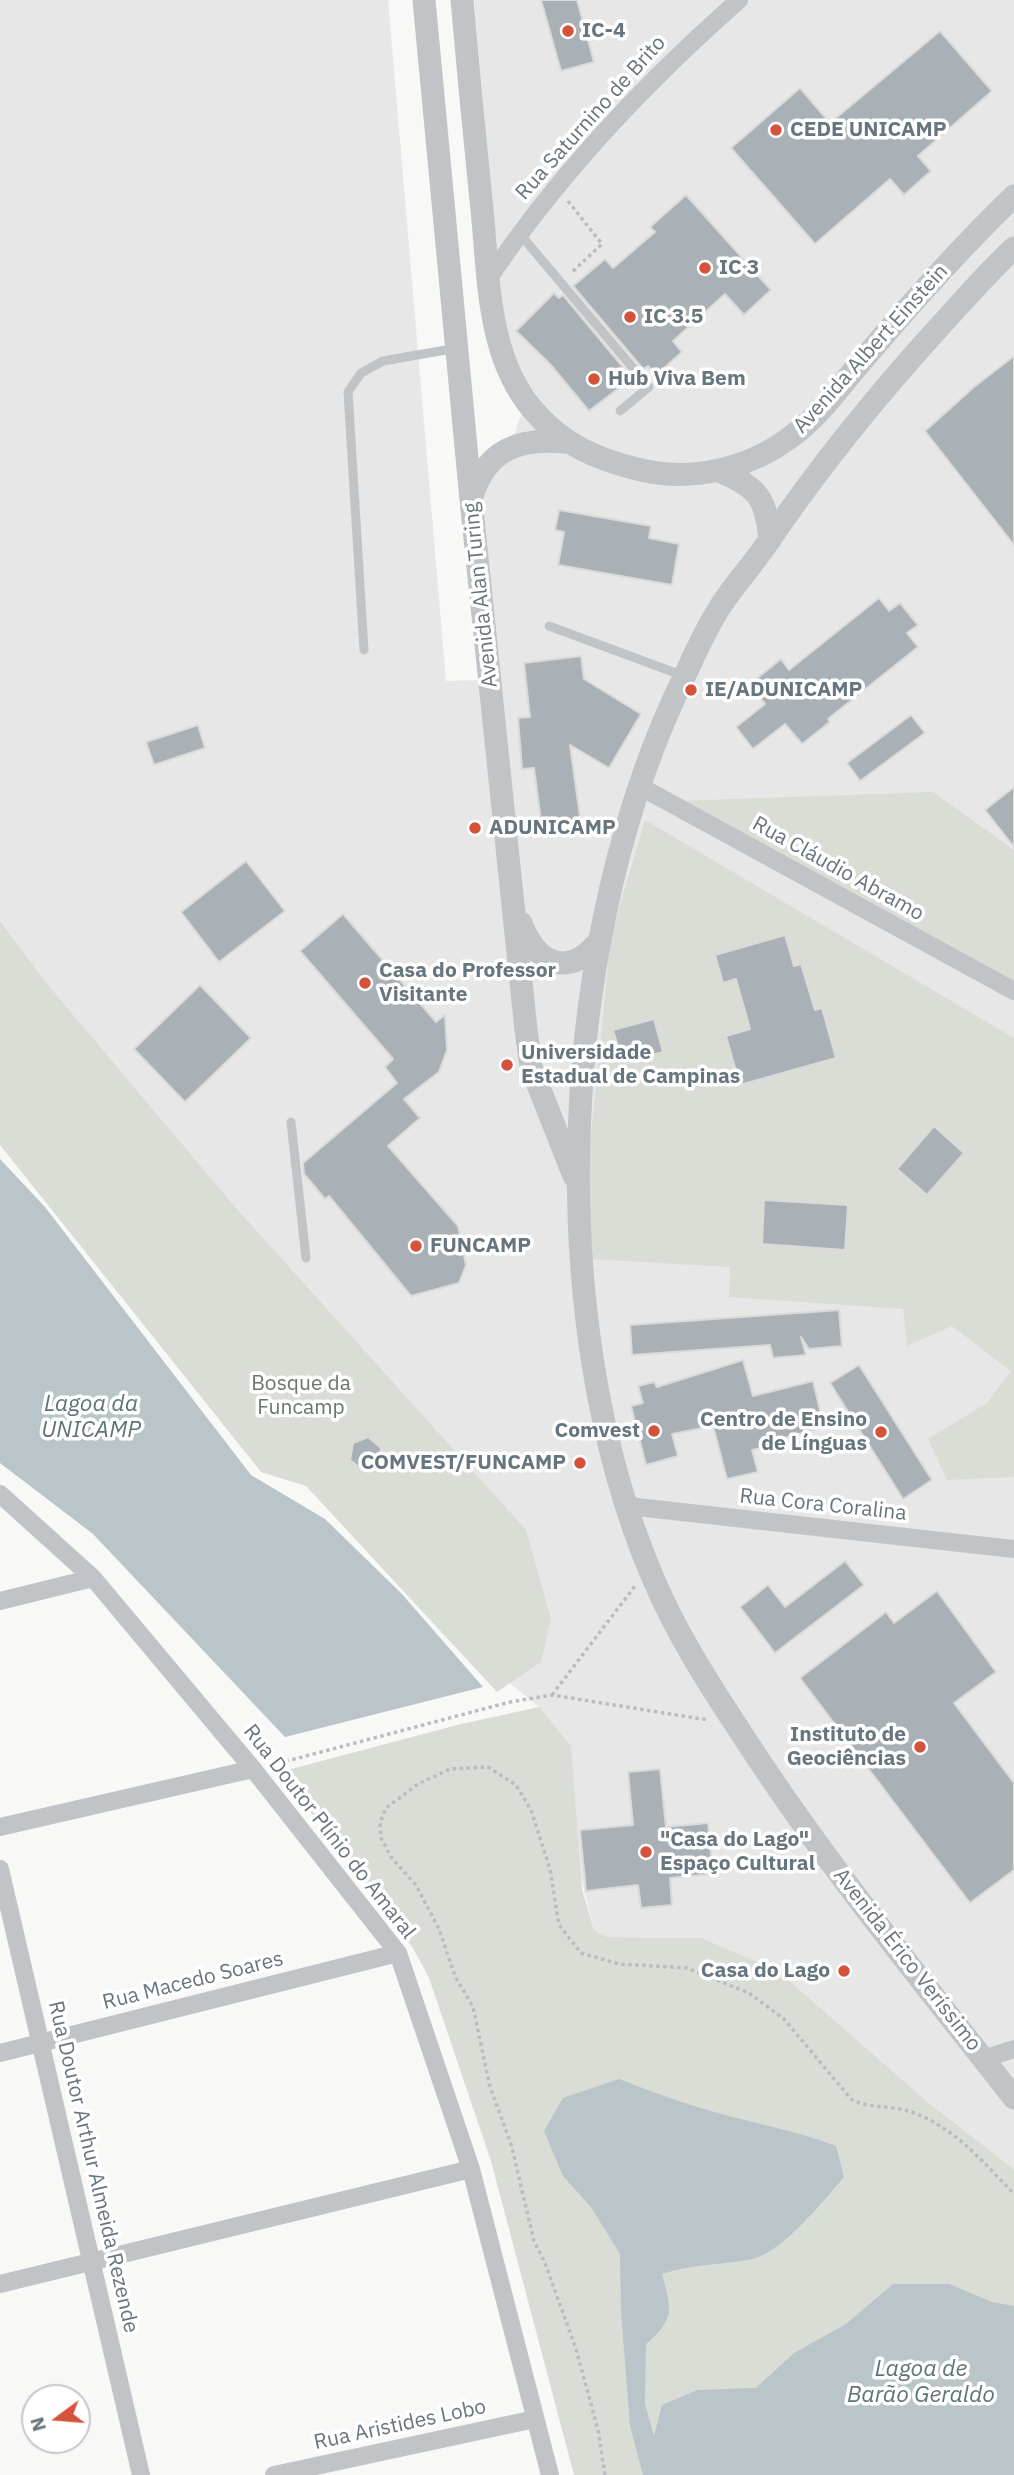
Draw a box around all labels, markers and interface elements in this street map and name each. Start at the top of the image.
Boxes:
place label: IC-4 [582,18,626,44]
marker: IC-4 [560,23,576,39]
street label: Rua Saturnino de Brito [511,31,671,205]
place label: CEDE UNICAMP [790,117,946,143]
marker: CEDE UNICAMP [768,122,784,138]
place label: IC 3 [719,255,759,281]
street label: Avenida Albert Einstein [788,259,954,439]
marker: IC 3 [697,260,713,276]
place label: IC 3.5 [644,304,703,330]
marker: IC 3.5 [622,309,638,325]
place label: Hub Viva Bem [608,366,746,392]
marker: Hub Viva Bem [586,371,602,387]
street label: Avenida Alan Turing [459,501,503,689]
place label: IE/ADUNICAMP [705,677,862,703]
marker: IE/ADUNICAMP [683,682,699,698]
street label: Rua Cláudio Abramo [748,811,928,927]
place label: ADUNICAMP [489,815,616,841]
marker: ADUNICAMP [467,820,483,836]
place label: Casa do Professor Visitante [379,958,556,1008]
marker: Casa do Professor Visitante [357,975,373,991]
place label: Universidade Estadual de Campinas [521,1040,740,1090]
marker: Universidade Estadual de Campinas [499,1057,515,1073]
place label: FUNCAMP [430,1233,531,1259]
marker: FUNCAMP [408,1238,424,1254]
park label: Bosque da Funcamp [251,1371,351,1421]
water label: Lagoa da UNICAMP [41,1390,141,1444]
place label: Centro de Ensino de Línguas [700,1407,867,1457]
place label: Comvest [554,1418,640,1444]
marker: Comvest [646,1423,662,1439]
marker: Centro de Ensino de Línguas [873,1424,889,1440]
place label: COMVEST/FUNCAMP [361,1450,566,1476]
marker: COMVEST/FUNCAMP [572,1455,588,1471]
street label: Rua Cora Coralina [738,1484,908,1526]
street label: Rua Doutor Plínio do Amaral [237,1720,421,1944]
place label: Instituto de Geociências [787,1722,906,1772]
marker: Instituto de Geociências [912,1739,928,1755]
place label: "Casa do Lago" Espaço Cultural [660,1827,815,1877]
marker: "Casa do Lago" Espaço Cultural [638,1844,654,1860]
street label: Avenida Érico Veríssimo [828,1864,986,2056]
street label: Rua Macedo Soares [100,1946,286,2016]
place label: Casa do Lago [701,1958,830,1984]
marker: Casa do Lago [836,1963,852,1979]
street label: Rua Doutor Arthur Almeida Rezende [42,1998,144,2336]
water label: Lagoa de Barão Geraldo [847,2355,995,2409]
north arrow [21,2384,91,2454]
street label: Rua Aristides Lobo [312,2394,488,2456]
text: N [24,2414,51,2434]

